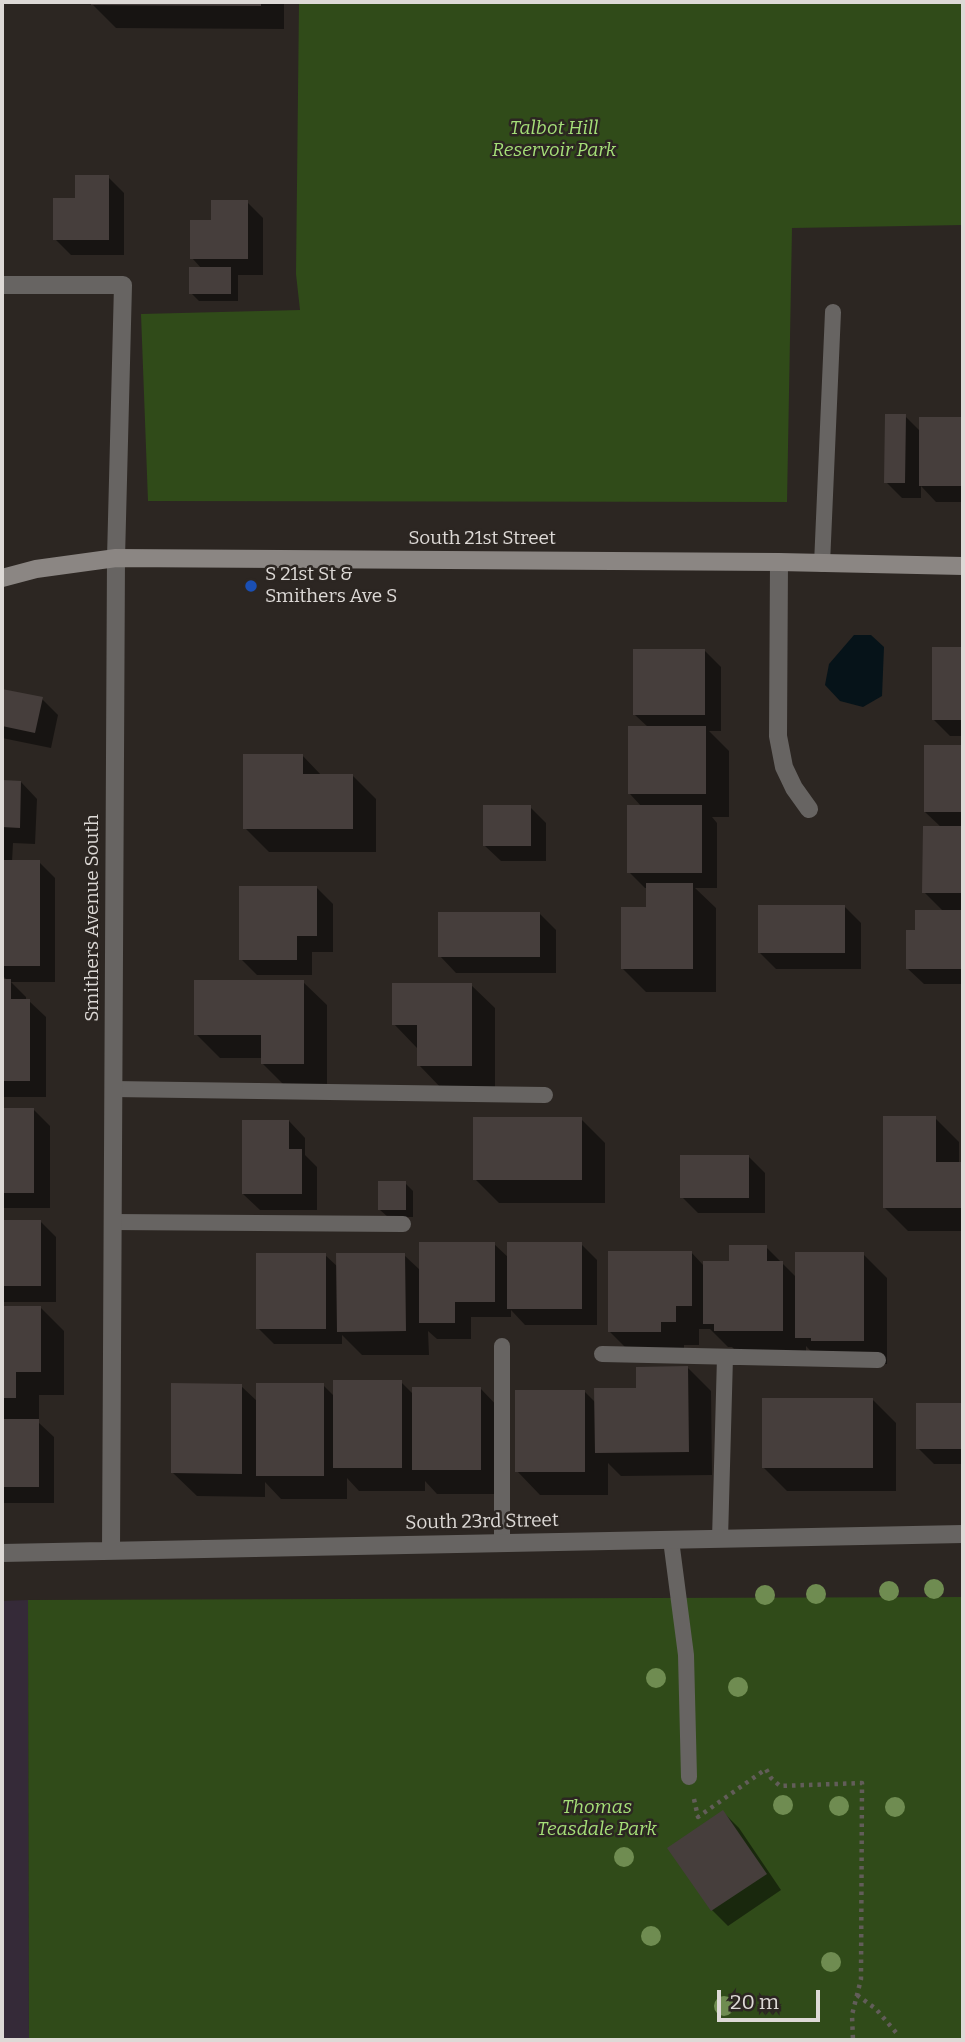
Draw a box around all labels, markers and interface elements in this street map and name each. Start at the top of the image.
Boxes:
park label: Talbot Hill Reservoir Park [492,118,616,162]
street label: South 21st Street [408,528,556,550]
place label: S 21st St & Smithers Ave S [265,564,397,608]
marker: S 21st St & Smithers Ave S [243,578,259,594]
street label: Smithers Avenue South [82,814,104,1022]
street label: South 23rd Street [405,1509,559,1535]
park label: Thomas Teasdale Park [537,1797,657,1841]
scale bar [720,1976,823,2020]
text: 20 m [730,1989,779,2015]

